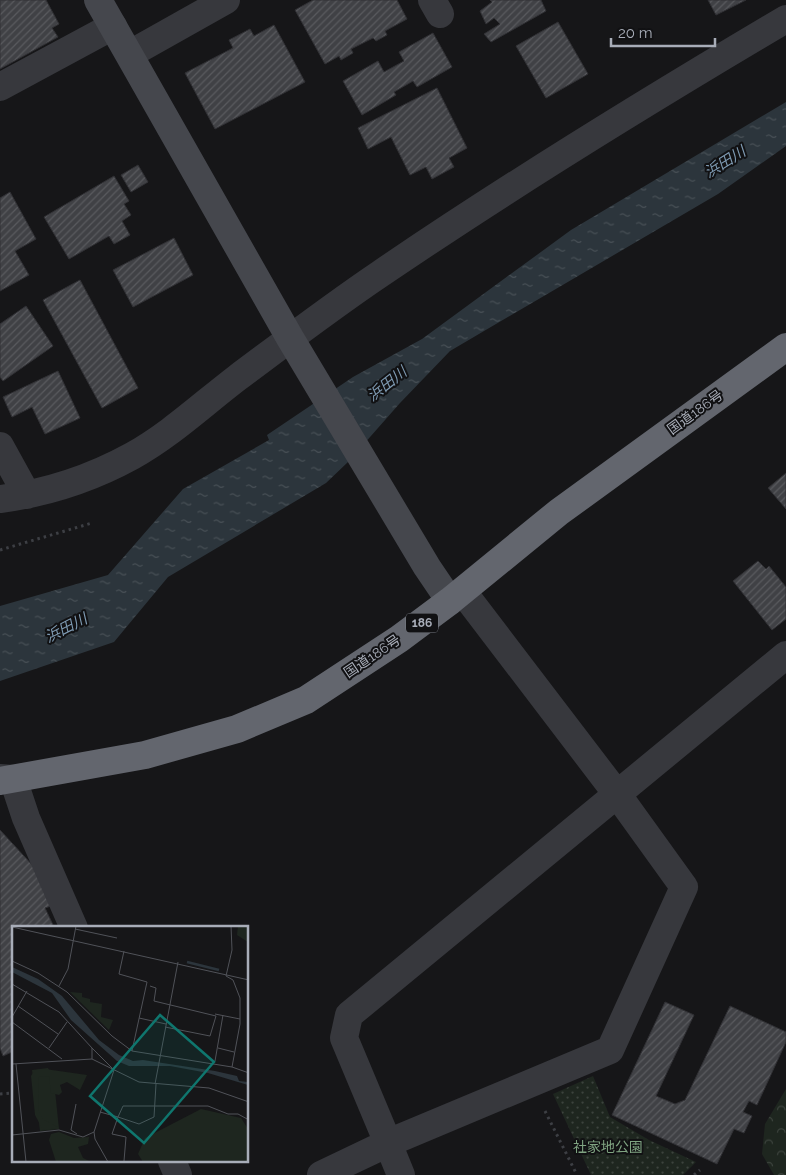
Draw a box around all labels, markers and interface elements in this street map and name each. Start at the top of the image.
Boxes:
scale bar [611,15,715,47]
text: 20 m [618,24,653,42]
water label: 浜田川 [701,141,751,182]
water label: 浜田川 [364,362,412,405]
street label: 国道186号 [664,386,726,438]
water label: 浜田川 [42,609,92,646]
road number: 186 [406,614,438,632]
street label: 国道186号 [341,631,403,681]
inset map [12,926,249,1162]
park label: 社家地公園 [573,1139,643,1155]

